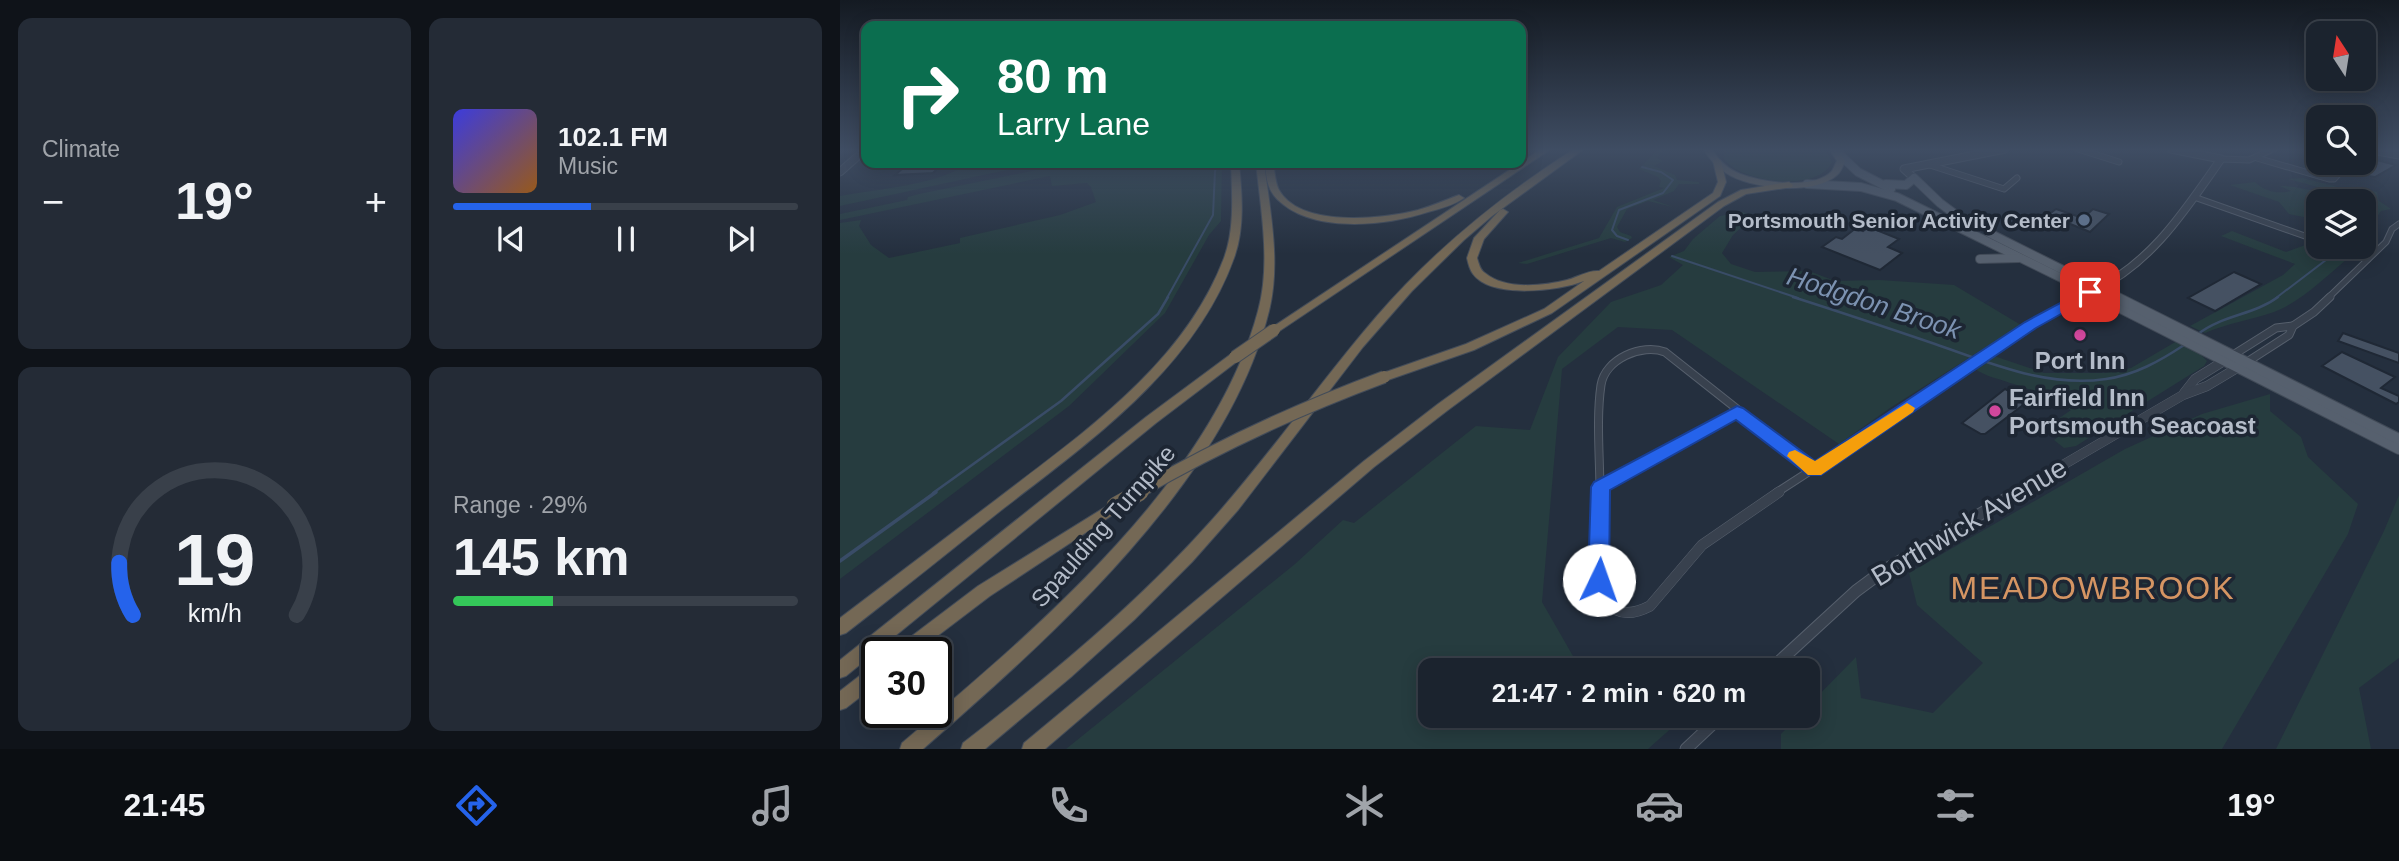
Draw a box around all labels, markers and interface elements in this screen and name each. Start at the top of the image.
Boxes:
north arrow [2306,21,2376,91]
map controls [2306,21,2376,259]
icon: right [882,49,973,140]
text: 80 m [997,49,1109,103]
button: search [2306,105,2376,175]
text: Larry Lane [997,106,1150,142]
text: 102.1 FM [558,122,668,152]
text: Climate [42,136,120,162]
text: Music [558,153,618,179]
text: 19° [175,172,254,230]
text: − [42,181,64,223]
text: + [365,181,387,223]
button: layers [2306,189,2376,259]
place label: Portsmouth Senior Activity Center [1728,209,2070,232]
marker: Portsmouth Senior Activity Center [2076,212,2092,228]
icon: previous [492,220,530,258]
icon: pause [607,220,645,258]
icon: next [722,220,760,258]
water label: Hodgdon Brook [1783,261,1966,346]
pin [2060,262,2120,322]
icon: arrive [2071,273,2109,311]
marker: Port Inn [2072,327,2088,343]
place label: Port Inn [2035,347,2125,374]
place label: Fairfield Inn Portsmouth Seacoast [2009,384,2256,439]
marker: Fairfield Inn Portsmouth Seacoast [1987,403,2003,419]
street label: Spaulding Turnpike [1025,440,1181,612]
street label: Borthwick Avenue [1866,452,2072,592]
text: Range · 29% [453,492,587,518]
text: 19 [174,519,255,600]
text: 145 km [453,528,629,586]
position arrow [1562,543,1636,617]
district label: MEADOWBROOK [1950,570,2236,606]
text: km/h [187,599,242,627]
speed limit sign: 30 [861,637,952,728]
text: 21:47 · 2 min · 620 m [1492,678,1746,708]
icon: directions [452,781,501,830]
icon: music [748,781,797,830]
icon: phone [1044,781,1093,830]
icon: climate [1340,781,1389,830]
icon: car [1635,781,1684,830]
icon: filters [1931,781,1980,830]
text: 21:45 [123,787,205,823]
text: 19° [2227,787,2276,823]

